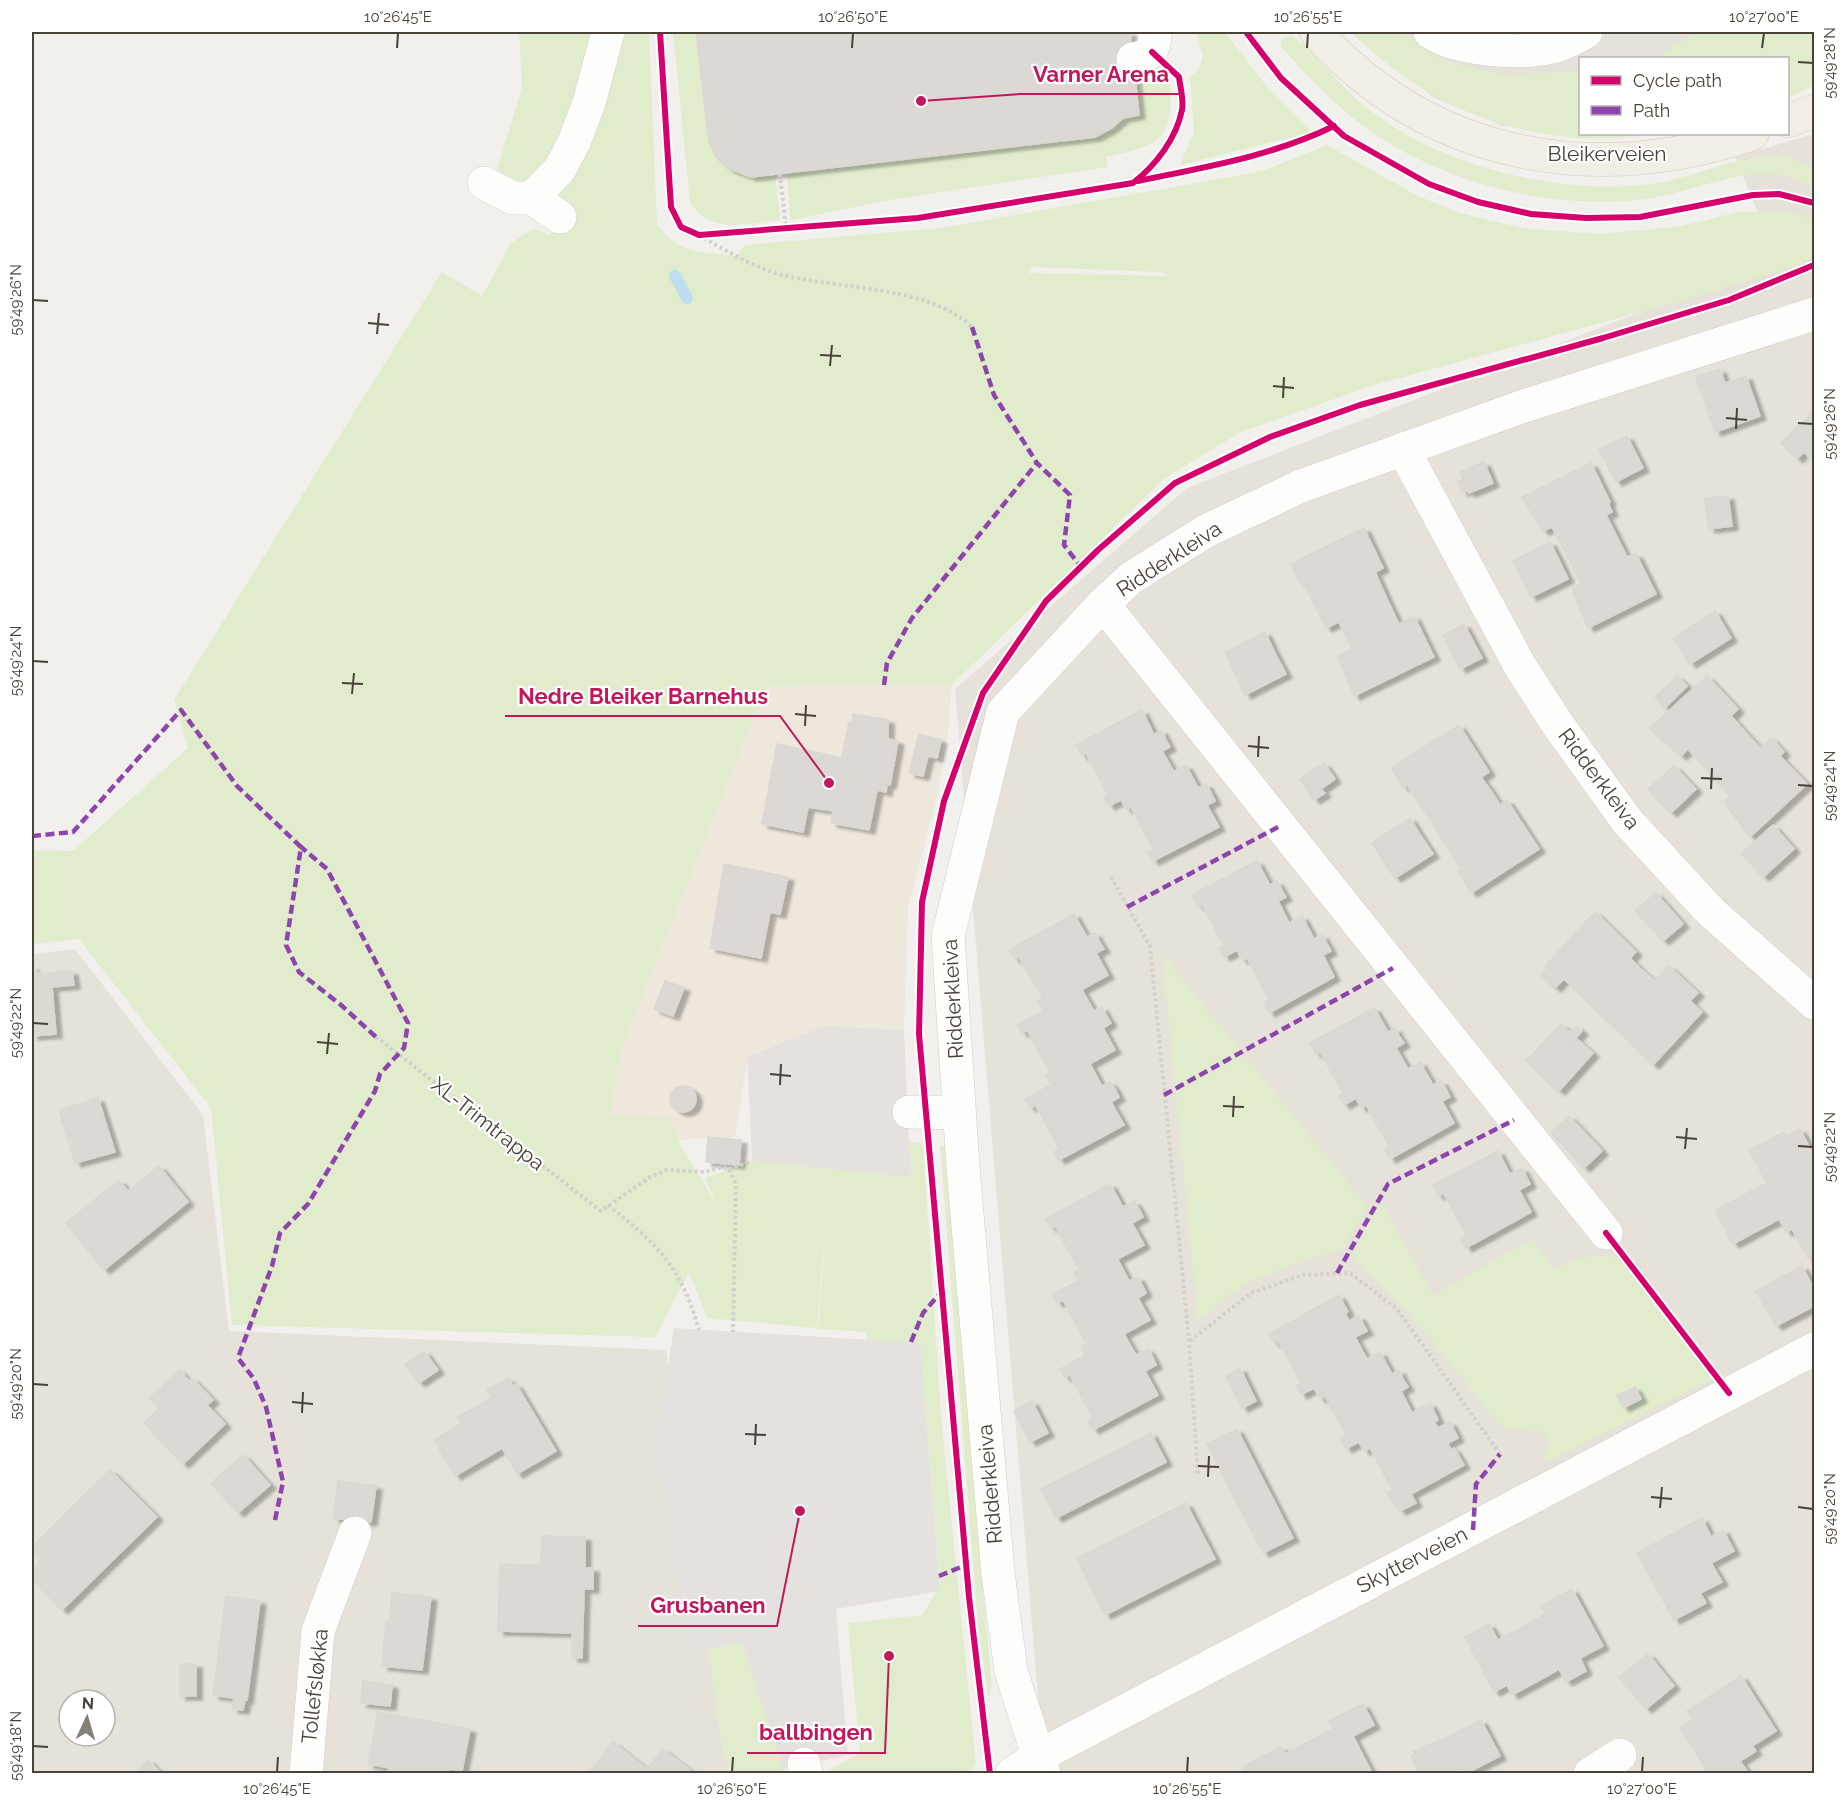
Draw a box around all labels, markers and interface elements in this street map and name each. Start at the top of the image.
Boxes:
text: 10°26'45"E [364,8,432,26]
text: 10°26'50"E [818,8,888,26]
text: 10°26'55"E [1274,8,1342,26]
text: 10°27'00"E [1729,8,1799,26]
text: 59°49'28"N [1821,27,1839,99]
callout: Varner Arena [1020,54,1182,94]
legend [1579,57,1789,135]
text: Varner Arena [1033,61,1169,87]
text: Cycle path [1633,70,1722,91]
text: Path [1633,100,1670,121]
street label: Bleikerveien [1547,141,1667,166]
text: 59°49'26"N [7,264,25,336]
text: 59°49'26"N [1821,388,1839,460]
street label: Ridderkleiva [1112,515,1226,602]
text: 59°49'24"N [7,626,25,696]
callout: Nedre Bleiker Barnehus [505,676,780,716]
text: Nedre Bleiker Barnehus [518,683,768,709]
street label: Ridderkleiva [1553,723,1646,834]
text: 59°49'24"N [1821,751,1839,821]
street label: Ridderkleiva [937,938,968,1060]
text: 59°49'22"N [7,988,25,1058]
street label: XL-Trimtrappa [427,1072,550,1176]
text: 59°49'22"N [1821,1112,1839,1182]
text: 59°49'20"N [7,1348,25,1420]
street label: Ridderkleiva [972,1423,1007,1545]
text: 59°49'20"N [1821,1473,1839,1545]
street label: Skytterveien [1352,1521,1471,1598]
callout: Grusbanen [638,1586,777,1626]
text: Grusbanen [650,1592,766,1618]
street label: Tollefsløkka [296,1627,333,1745]
north arrow [57,1688,117,1748]
text: N [81,1694,95,1713]
text: 59°49'18"N [7,1711,25,1781]
callout: ballbingen [747,1713,885,1753]
text: ballbingen [759,1719,873,1745]
text: 10°26'45"E [243,1780,311,1798]
text: 10°26'50"E [697,1780,767,1798]
text: 10°26'55"E [1153,1780,1221,1798]
text: 10°27'00"E [1607,1780,1677,1798]

